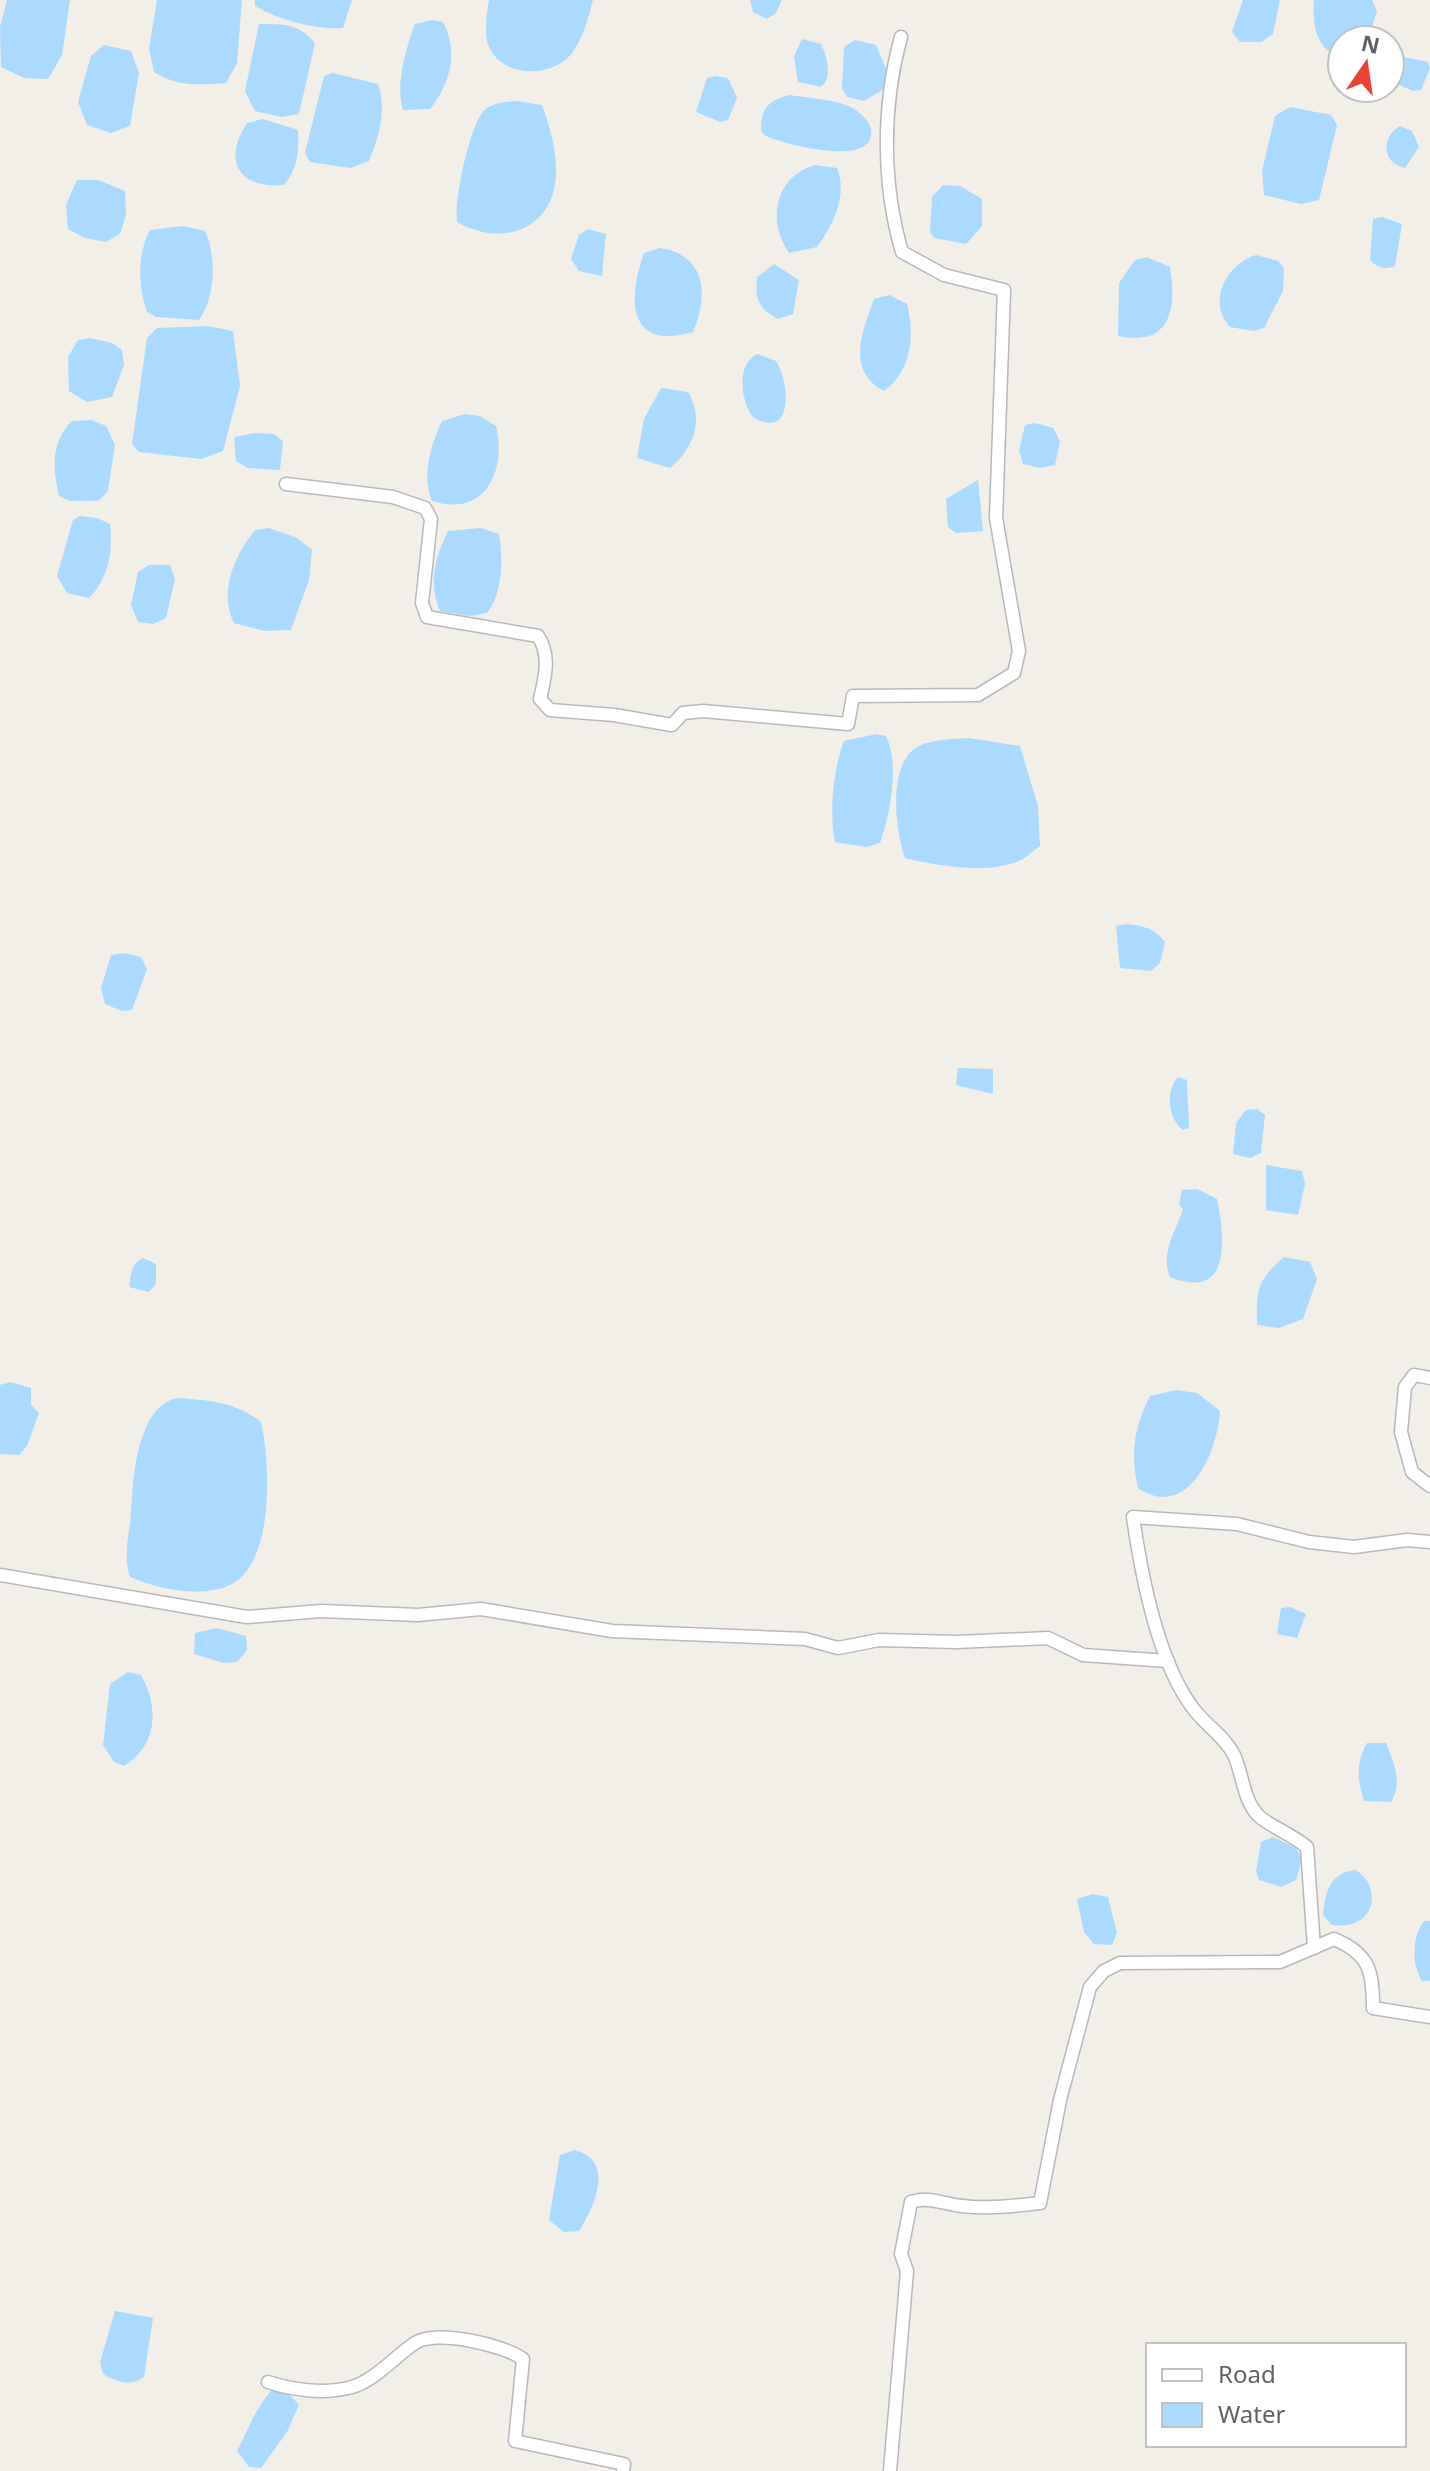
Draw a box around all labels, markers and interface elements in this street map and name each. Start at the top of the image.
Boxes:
north arrow [1326,24,1406,104]
text: N [1359,27,1383,60]
legend [1146,2343,1406,2447]
text: Road [1218,2357,1276,2390]
text: Water [1218,2397,1286,2430]

